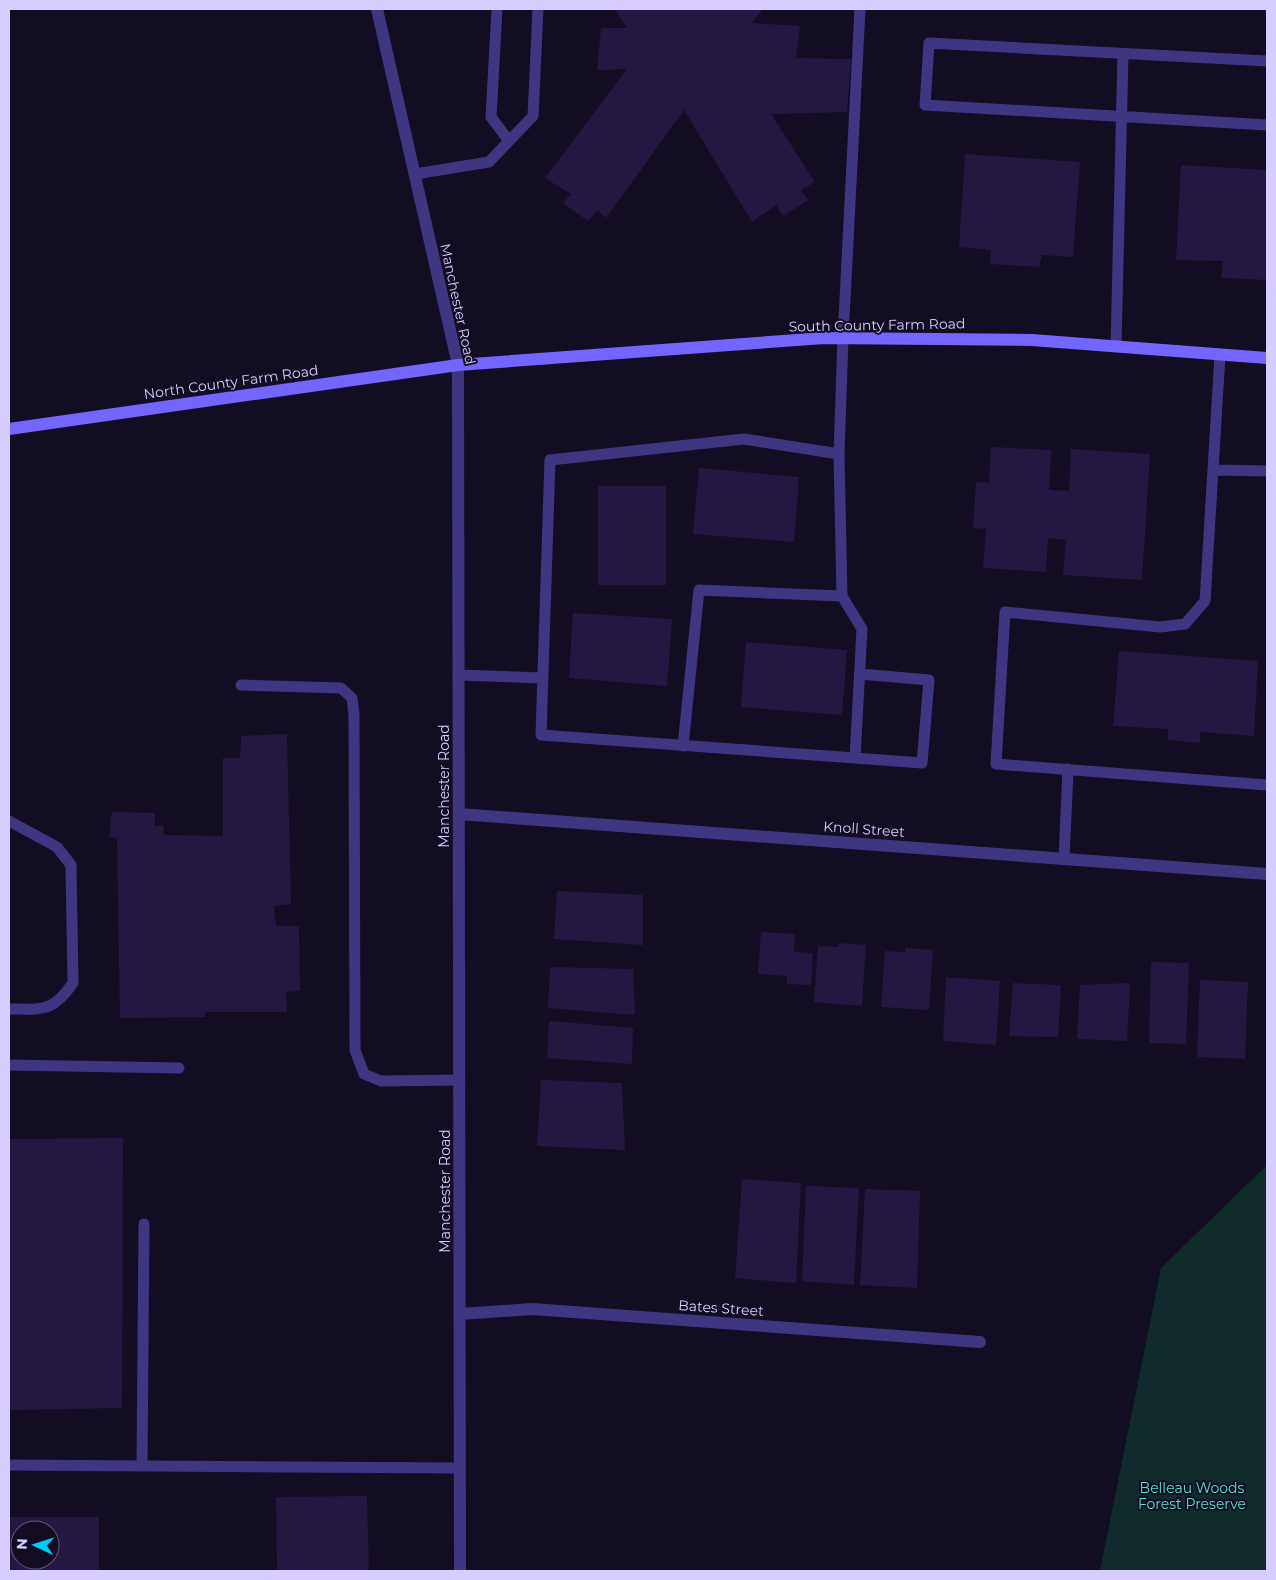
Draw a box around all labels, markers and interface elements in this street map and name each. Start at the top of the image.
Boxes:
street label: Manchester Road [436,242,480,366]
street label: South County Farm Road [788,314,966,336]
street label: North County Farm Road [143,361,319,403]
street label: Manchester Road [435,724,453,848]
street label: Knoll Street [823,817,906,841]
street label: Manchester Road [436,1129,454,1253]
street label: Bates Street [678,1296,765,1320]
park label: Belleau Woods Forest Preserve [1138,1479,1246,1513]
north arrow [10,1520,60,1570]
text: N [13,1538,31,1550]

